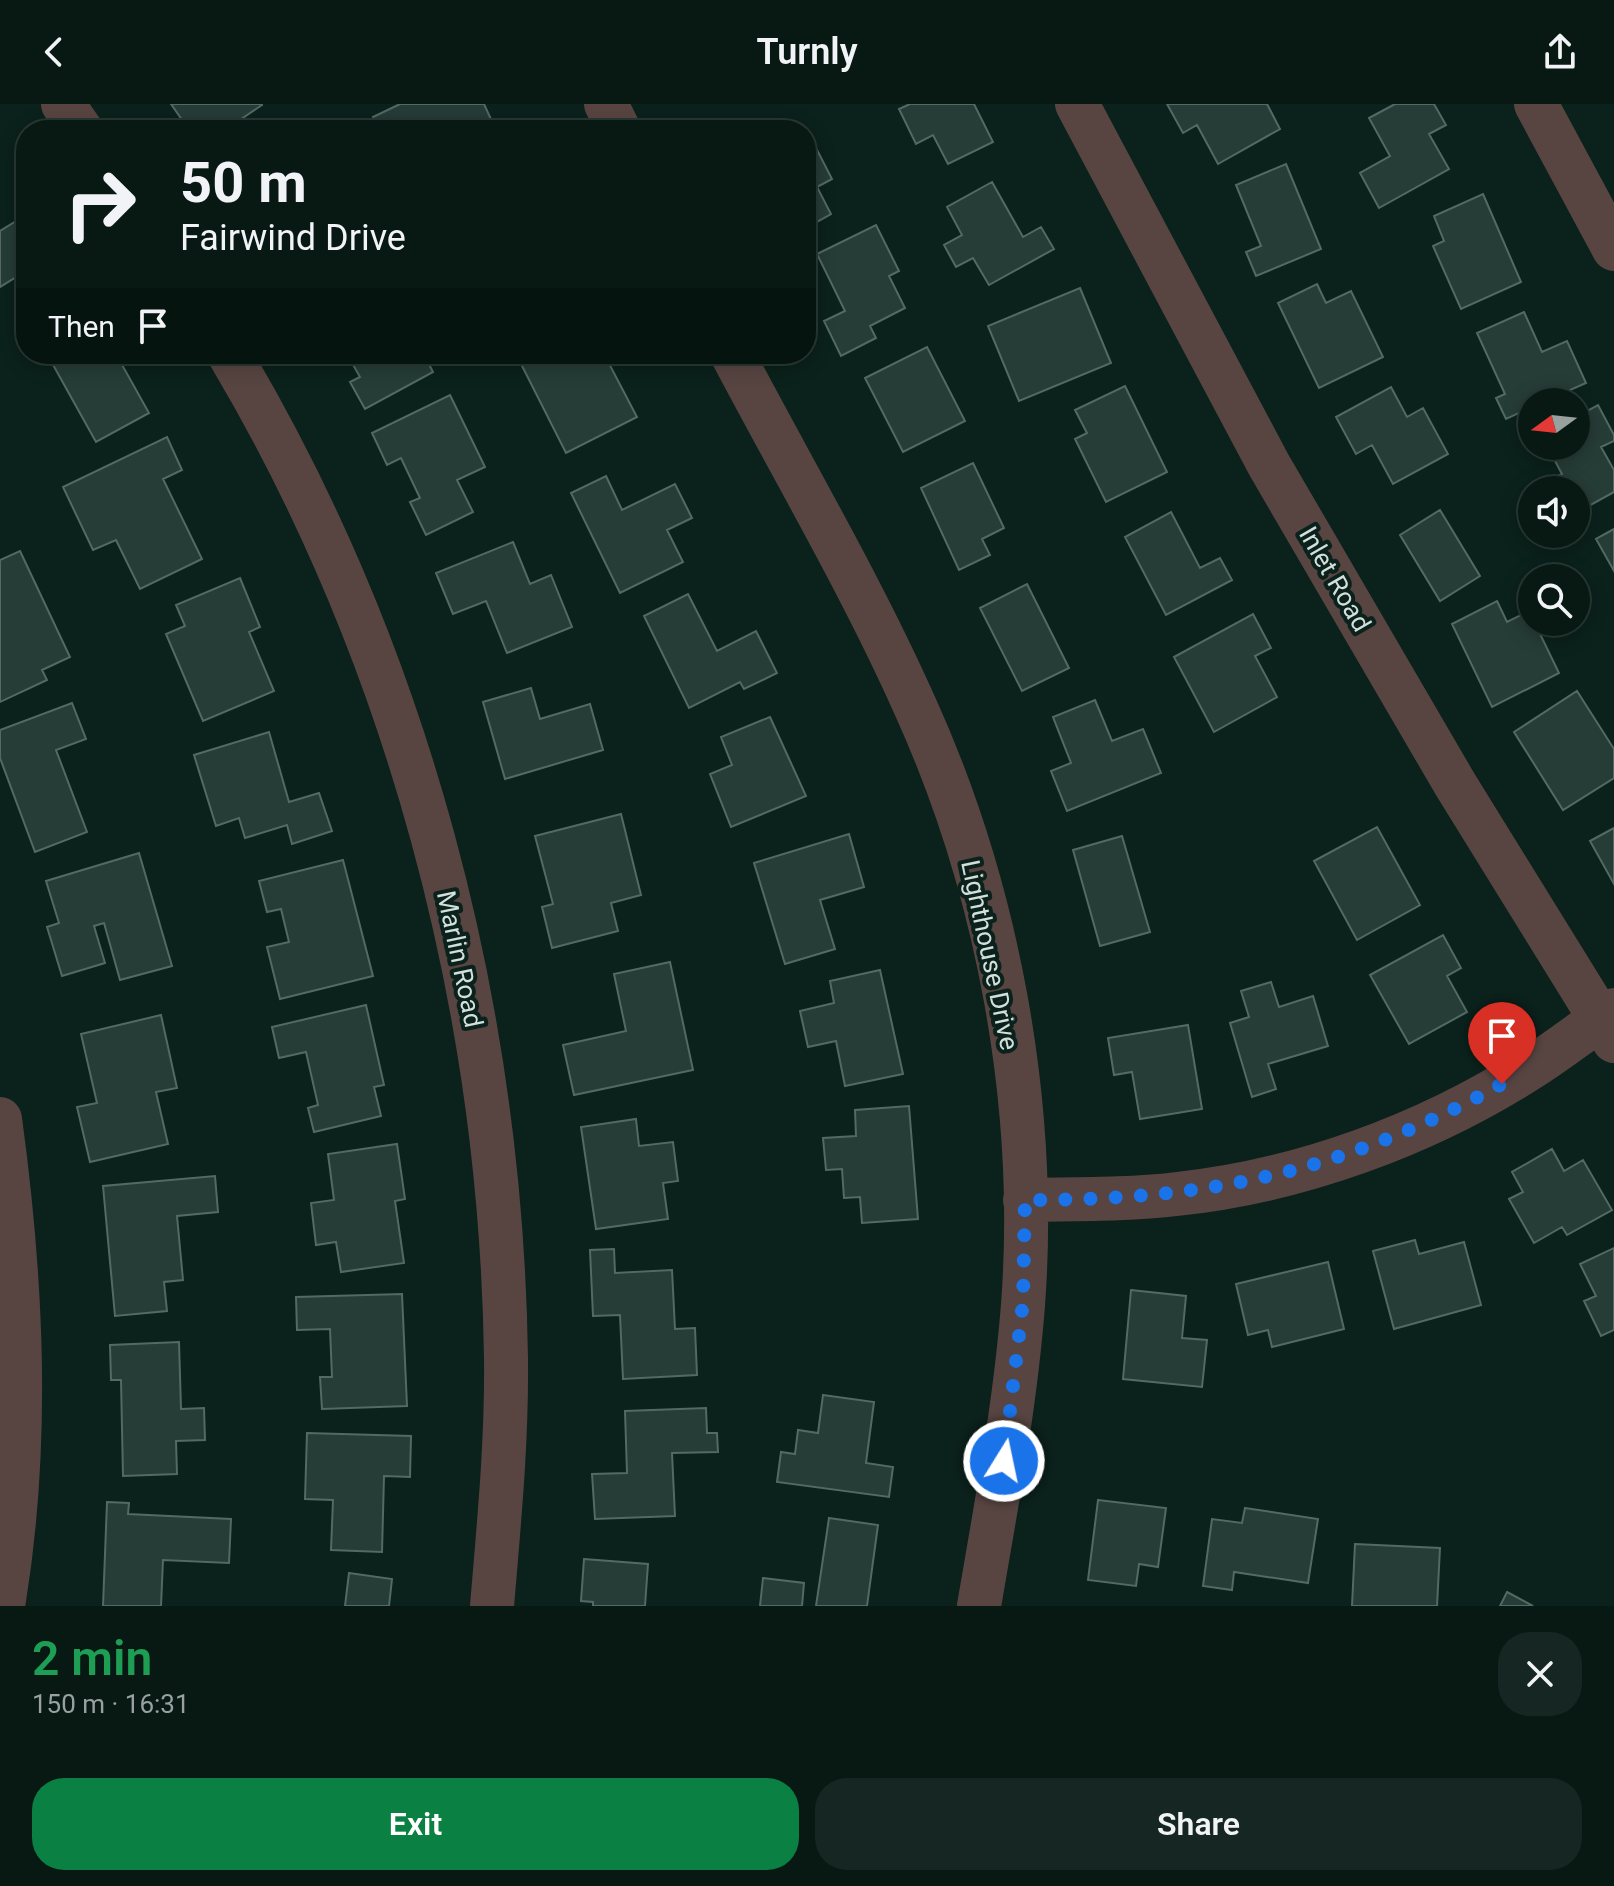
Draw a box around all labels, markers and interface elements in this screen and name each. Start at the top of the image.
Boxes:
icon: back [32,30,76,74]
icon: share [1538,30,1582,74]
text: Turnly [756,31,858,73]
text: 50 m [180,150,307,216]
icon: right [48,152,152,256]
text: Fairwind Drive [180,217,406,259]
icon: arrive [131,304,175,348]
text: Then [48,309,115,344]
north arrow [1518,388,1590,460]
map controls [1518,388,1590,636]
button: sound [1518,476,1590,548]
street label: Inlet Road [1293,521,1377,637]
button: search [1518,564,1590,636]
street label: Lighthouse Drive [955,857,1025,1053]
street label: Marlin Road [431,888,489,1030]
pin [1468,1002,1536,1084]
icon: arrive [1480,1014,1524,1058]
position arrow [962,1419,1046,1503]
text: 2 min [32,1630,152,1687]
button: close [1498,1632,1582,1716]
text: 150 m · 16:31 [32,1689,190,1719]
button: Exit [32,1778,799,1870]
button: Share [815,1778,1582,1870]

